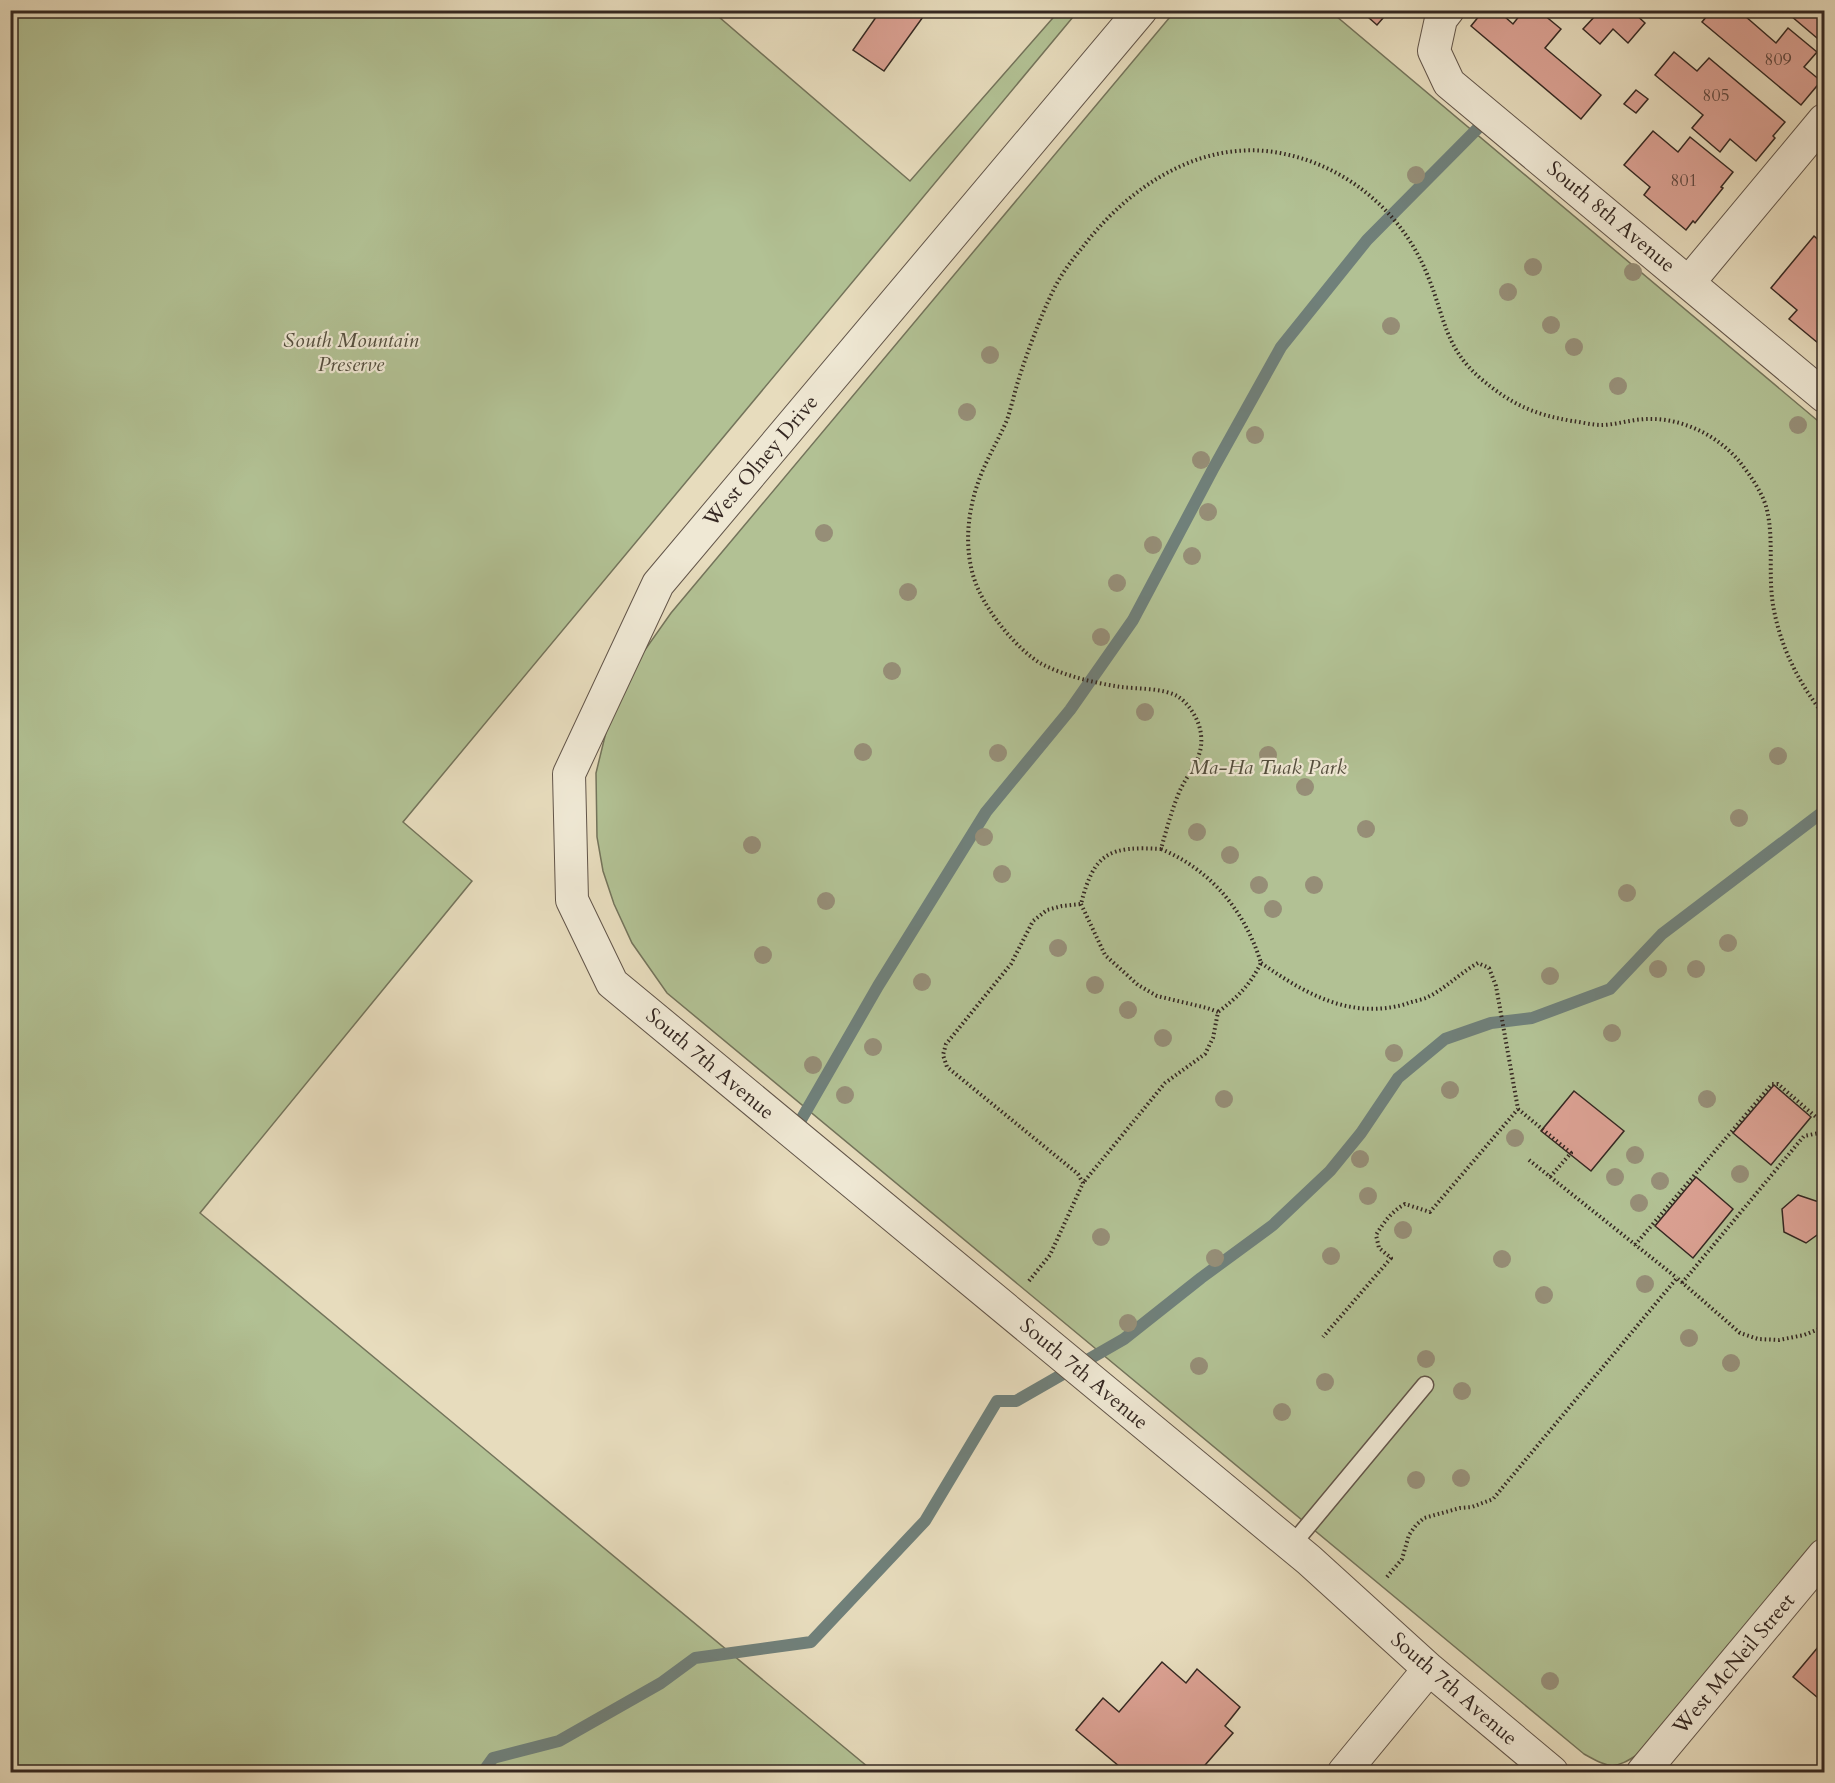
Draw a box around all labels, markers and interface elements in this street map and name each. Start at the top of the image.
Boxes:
house number: 809 [1764,47,1792,72]
house number: 805 [1702,83,1730,108]
street label: South 8th Avenue [1540,155,1682,279]
house number: 801 [1670,168,1698,193]
park label: South Mountain Preserve [283,326,419,379]
street label: West Olney Drive [696,389,825,534]
park label: Ma-Ha Tuak Park [1189,753,1347,782]
street label: South 7th Avenue [639,1002,781,1126]
street label: South 7th Avenue [1013,1312,1155,1436]
street label: West McNeil Street [1666,1587,1802,1742]
street label: South 7th Avenue [1384,1626,1524,1752]

